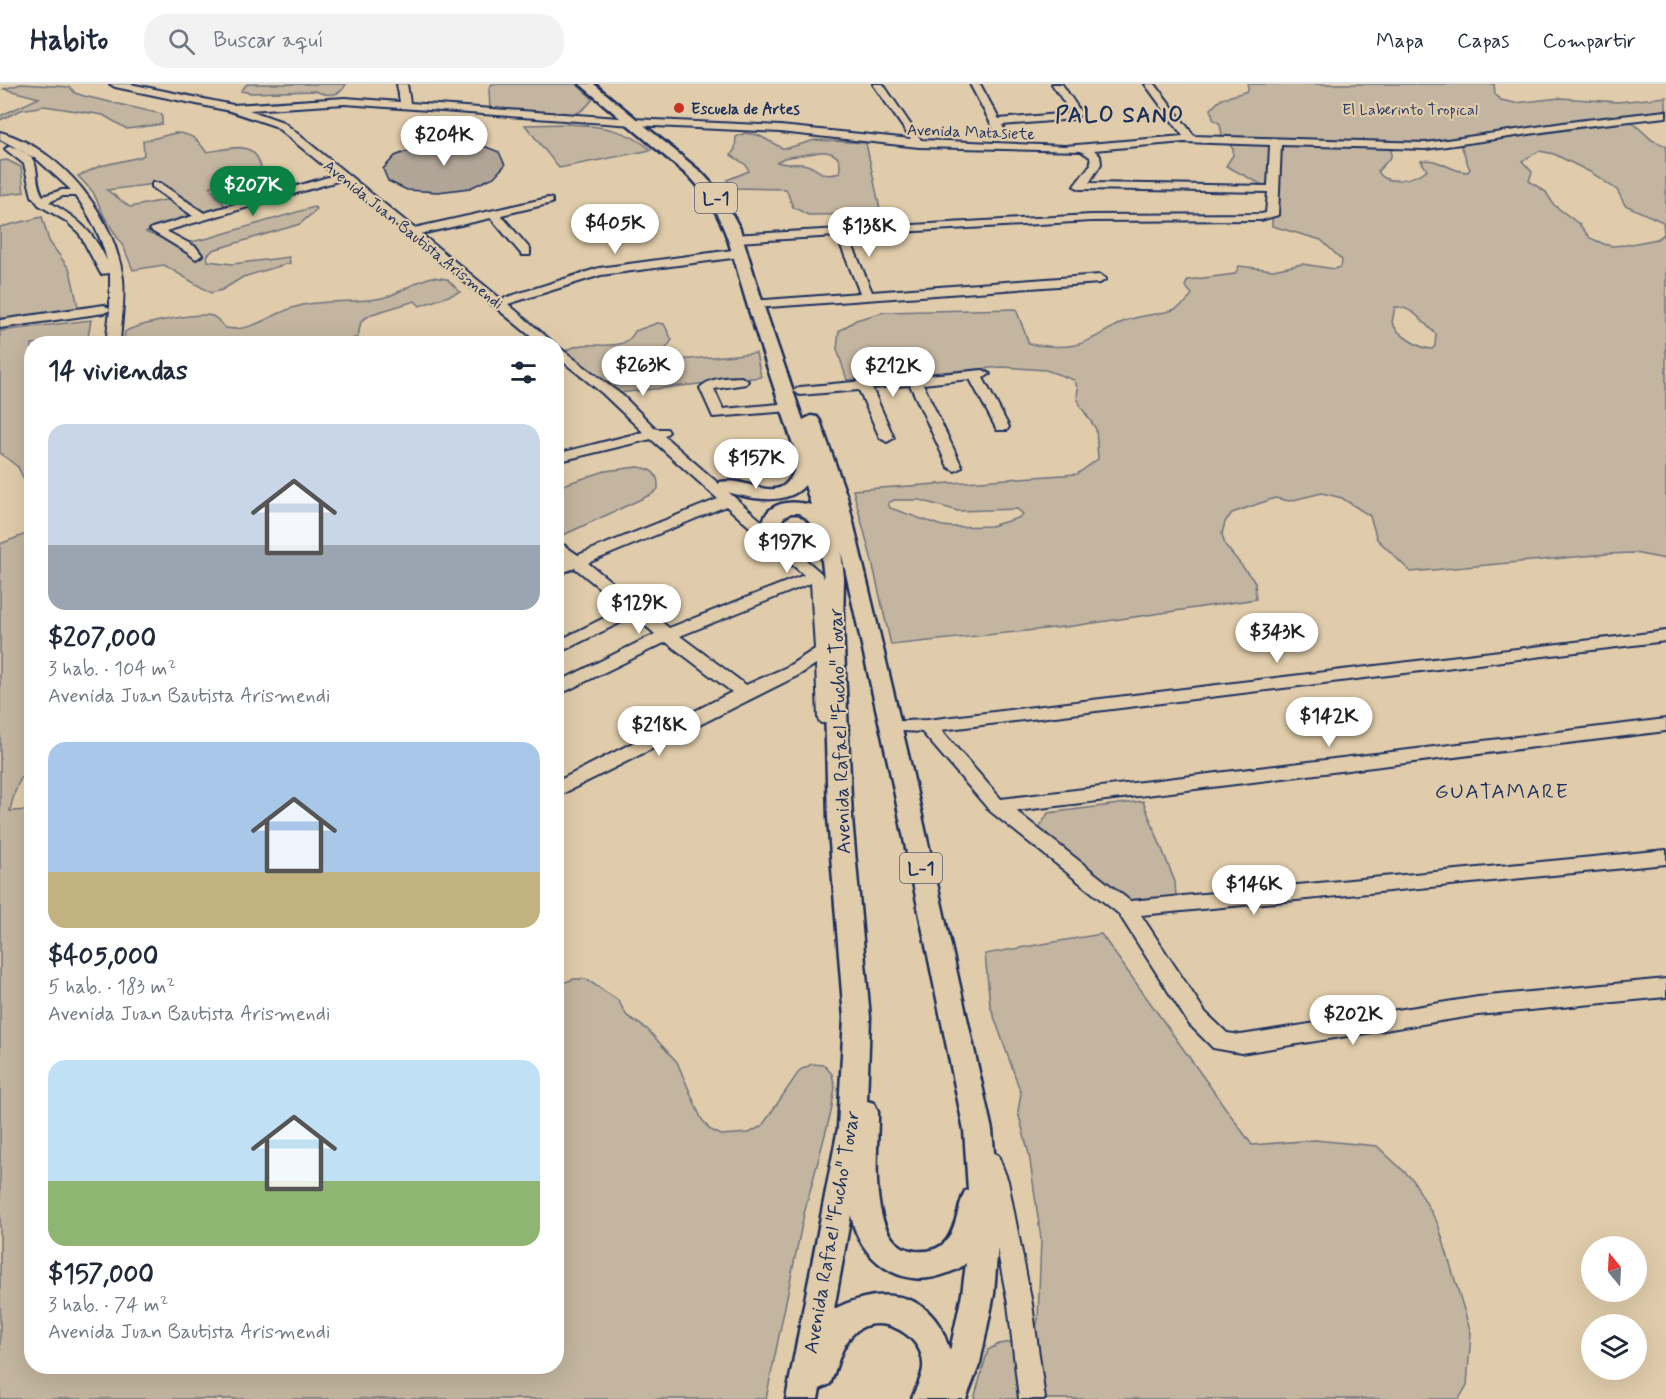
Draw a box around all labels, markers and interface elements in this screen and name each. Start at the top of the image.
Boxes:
search box [144,14,564,68]
text: Habito [30,23,108,60]
icon: search [165,25,198,58]
text: Buscar aquí [213,27,324,55]
text: Mapa [1376,27,1424,55]
text: Capas [1457,27,1510,55]
text: Compartir [1543,27,1636,55]
place label: Escuela de Artes [691,99,800,120]
park label: El Laberinto Tropical [1342,100,1478,121]
marker: Escuela de Artes [672,101,686,115]
district label: PALO SANO [1055,102,1185,130]
pin: $204K [402,116,486,167]
street label: Avenida Matasiete [906,120,1036,145]
text: $204K [415,122,473,149]
street label: Avenida Juan Bautista Arismendi [319,156,507,314]
pin: $207K [211,166,295,217]
text: $207K [224,172,282,199]
road number: L-1 [695,183,737,213]
pin: $405K [573,204,657,255]
pin: $138K [827,207,911,258]
text: $405K [585,210,645,237]
text: $138K [842,213,896,240]
pin: $263K [601,346,685,397]
pin: $212K [851,347,935,398]
text: $263K [616,352,670,379]
text: $212K [865,353,921,380]
text: 14 viviendas [48,355,188,389]
icon: filters [507,356,540,389]
pin: $157K [714,439,798,490]
text: $157K [728,445,784,472]
icon: home [240,463,348,571]
pin: $197K [745,523,829,574]
text: $197K [758,529,816,556]
pin: $129K [597,584,681,635]
text: $129K [611,590,667,617]
street label: Avenida Rafael "Fucho" Tovar [823,607,858,855]
pin: $343K [1235,613,1319,664]
text: $343K [1249,619,1305,646]
text: $207,000 [48,622,156,656]
text: 3 hab. · 104 m² [48,656,176,683]
text: Avenida Juan Bautista Arismendi [48,683,330,710]
pin: $142K [1287,697,1371,748]
text: $142K [1300,703,1358,730]
pin: $218K [617,706,701,757]
text: $218K [631,712,687,739]
district label: GUATAMARE [1435,778,1569,806]
icon: home [240,781,348,889]
road number: L-1 [900,853,942,883]
pin: $146K [1212,865,1296,916]
text: $146K [1226,871,1282,898]
text: $405,000 [48,940,158,974]
text: 5 hab. · 183 m² [48,974,175,1001]
pin: $202K [1311,995,1395,1046]
text: Avenida Juan Bautista Arismendi [48,1001,330,1028]
text: $202K [1323,1001,1383,1028]
icon: home [240,1099,348,1207]
street label: Avenida Rafael "Fucho" Tovar [798,1109,867,1356]
north arrow [1581,1236,1647,1302]
map controls [1581,1236,1647,1380]
text: $157,000 [48,1258,154,1292]
text: 3 hab. · 74 m² [48,1292,168,1319]
button: layers [1581,1314,1647,1380]
text: Avenida Juan Bautista Arismendi [48,1319,330,1346]

